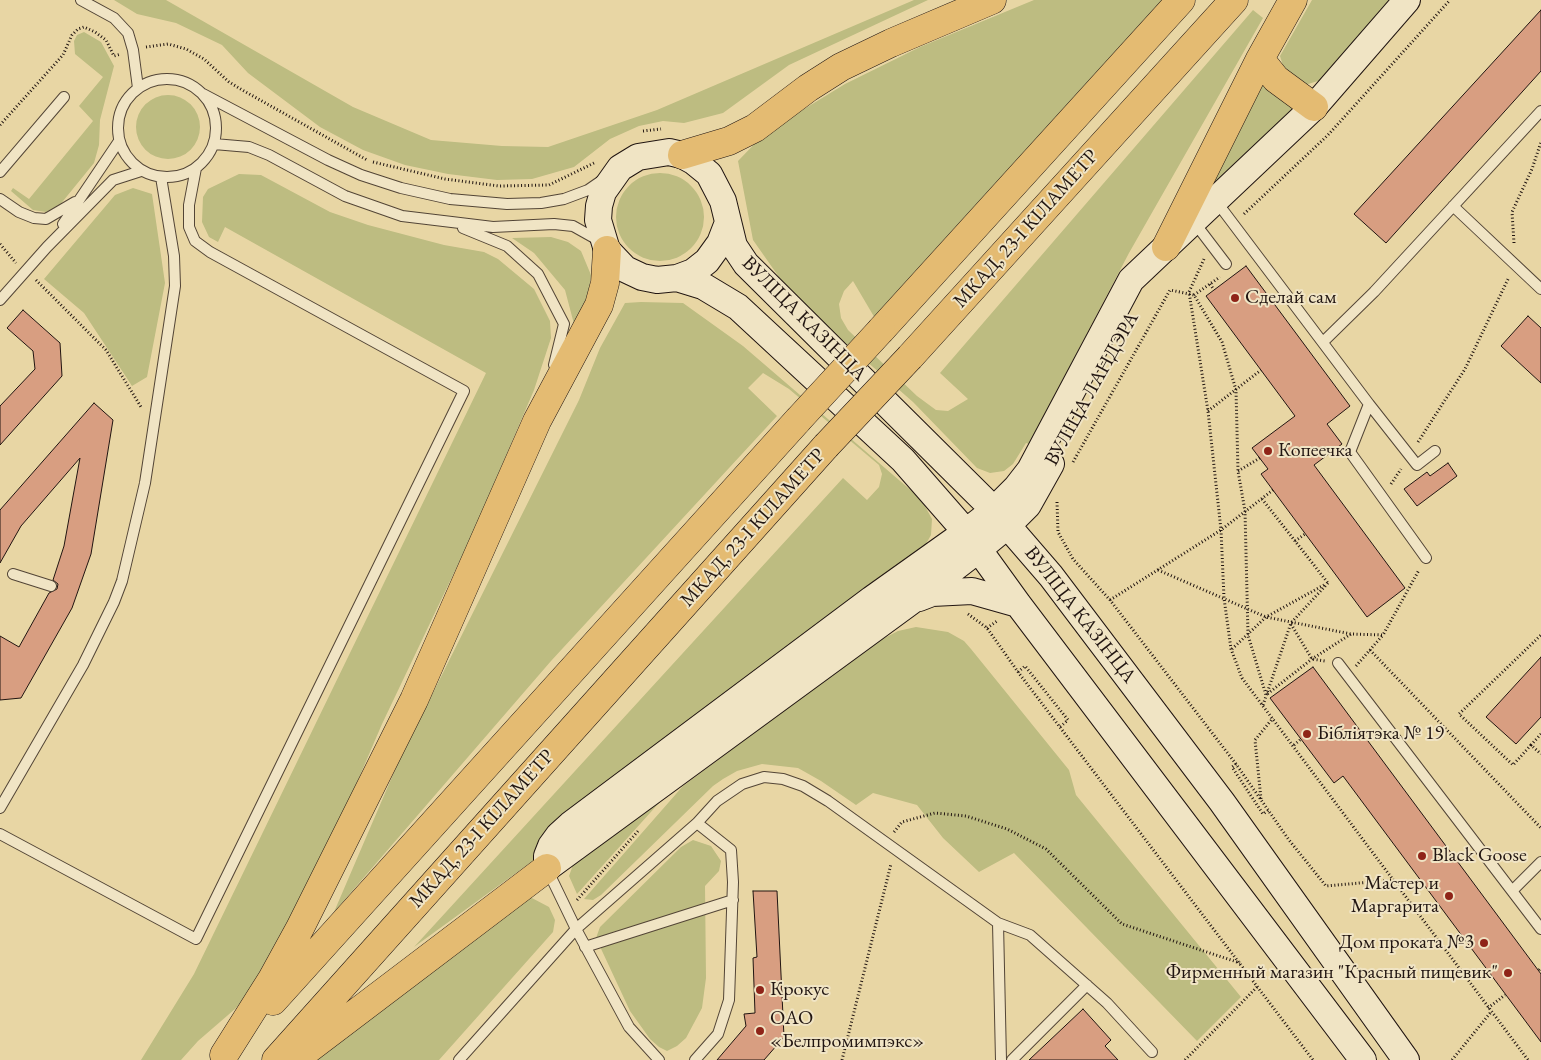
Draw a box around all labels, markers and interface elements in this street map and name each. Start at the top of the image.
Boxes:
street label: МКАД, 23-І КІЛАМЕТР [948,145,1104,313]
street label: ВУЛІЦА КАЗІНЦА [737,252,871,386]
place label: Сделай сам [1245,286,1337,310]
marker: Сделай сам [1229,292,1241,304]
street label: ВУЛІЦА ЛАНДЭРА [1040,308,1144,470]
place label: Копеечка [1278,439,1352,463]
street label: МКАД, 23-І КІЛАМЕТР [675,444,831,612]
marker: Копеечка [1262,445,1274,457]
street label: ВУЛІЦА КАЗІНЦА [1019,542,1141,688]
place label: Бібліятэка № 19 [1317,722,1444,746]
marker: Бібліятэка № 19 [1301,728,1313,740]
street label: МКАД, 23-І КІЛАМЕТР [404,745,560,913]
place label: Black Goose [1432,844,1527,868]
marker: Black Goose [1416,850,1428,862]
place label: Мастер и Маргарита [1351,872,1439,919]
marker: Мастер и Маргарита [1443,890,1455,902]
place label: Дом проката №3 [1339,931,1474,955]
marker: Дом проката №3 [1478,937,1490,949]
place label: Фирменный магазин "Красный пищевик" [1166,961,1498,985]
marker: Фирменный магазин "Красный пищевик" [1502,967,1514,979]
place label: Крокус [770,978,829,1002]
marker: Крокус [754,984,766,996]
place label: ОАО «Белпромимпэкс» [770,1007,924,1054]
marker: ОАО «Белпромимпэкс» [754,1025,766,1037]

